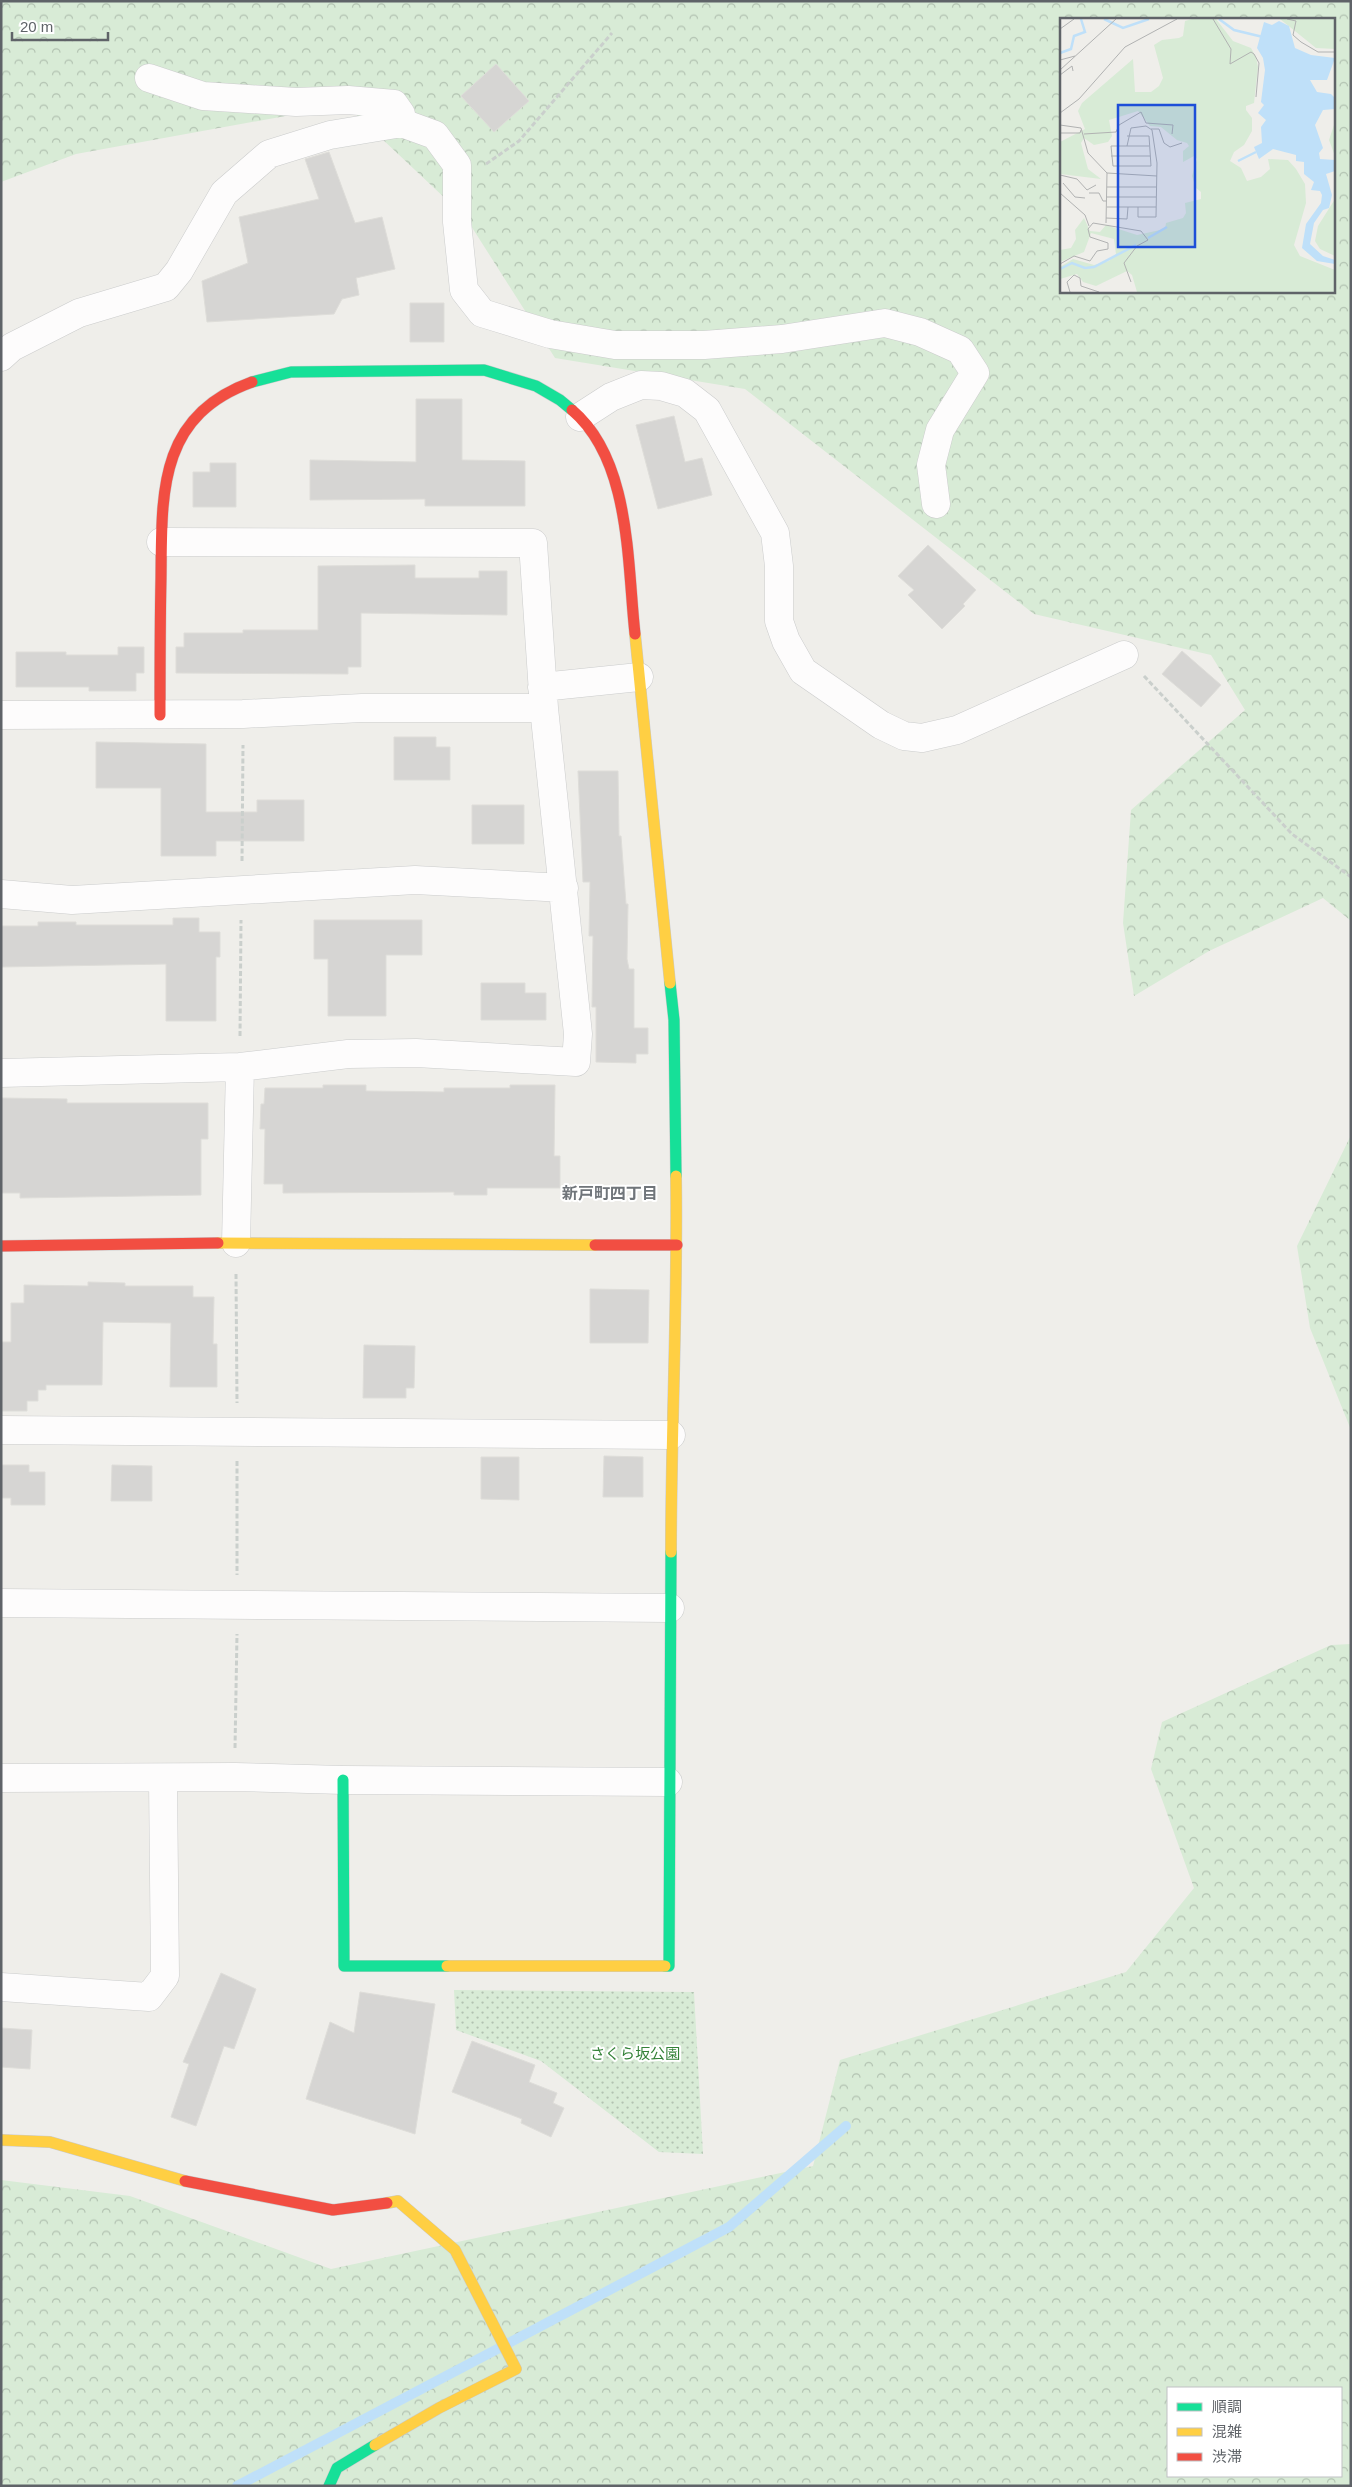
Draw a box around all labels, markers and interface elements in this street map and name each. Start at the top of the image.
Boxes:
scale bar [12,10,109,42]
text: 20 m [20,18,53,35]
inset map [1060,18,1334,292]
district label: 新戸町四丁目 [562,1185,658,1202]
park label: さくら坂公園 [590,2045,680,2062]
legend [1167,2387,1342,2477]
text: 順調 [1212,2398,1242,2415]
text: 混雑 [1212,2423,1242,2440]
text: 渋滞 [1212,2448,1242,2465]

